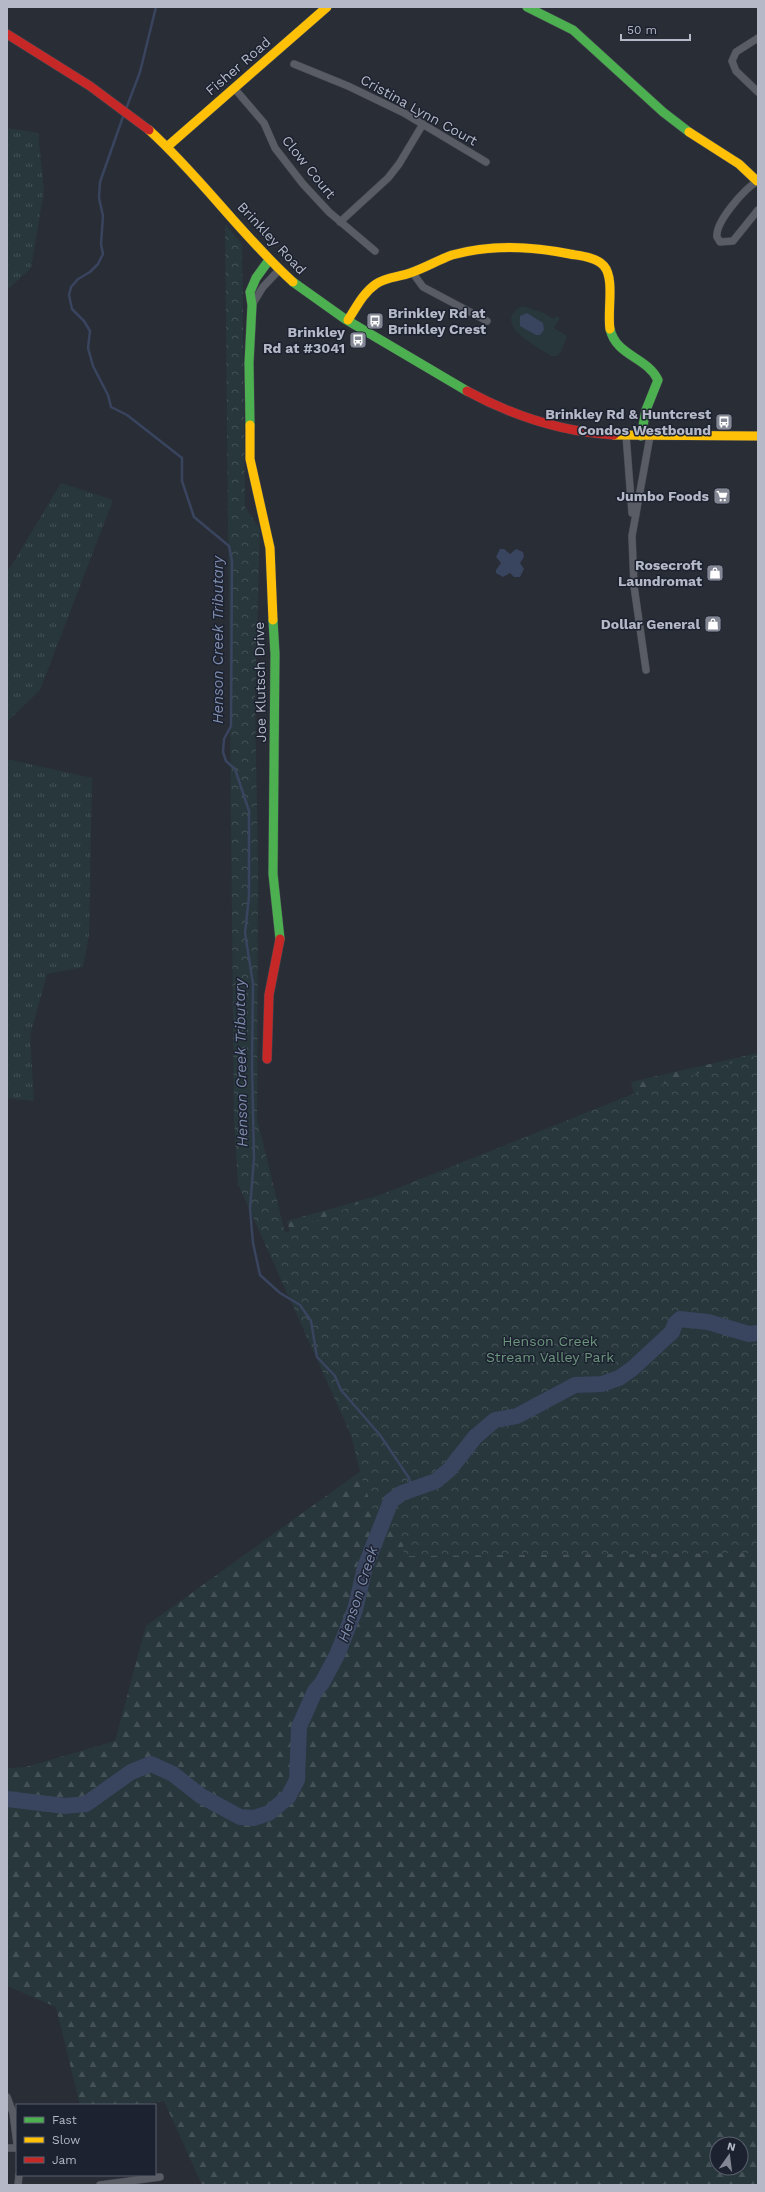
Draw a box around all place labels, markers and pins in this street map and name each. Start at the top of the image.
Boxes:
place label: Brinkley Rd at Brinkley Crest [388,305,486,337]
bus stop icon: Brinkley Rd at Brinkley Crest [365,311,385,331]
place label: Brinkley Rd at #3041 [263,324,345,356]
bus stop icon: Brinkley Rd at #3041 [348,330,368,350]
place label: Brinkley Rd & Huntcrest Condos Westbound [545,406,711,438]
bus stop icon: Brinkley Rd & Huntcrest Condos Westbound [714,412,734,432]
supermarket icon: Jumbo Foods [712,486,732,506]
place label: Jumbo Foods [617,488,710,504]
place label: Rosecroft Laundromat [618,557,702,589]
shop icon: Rosecroft Laundromat [705,563,725,583]
shop icon: Dollar General [703,614,723,634]
place label: Dollar General [601,616,700,632]

